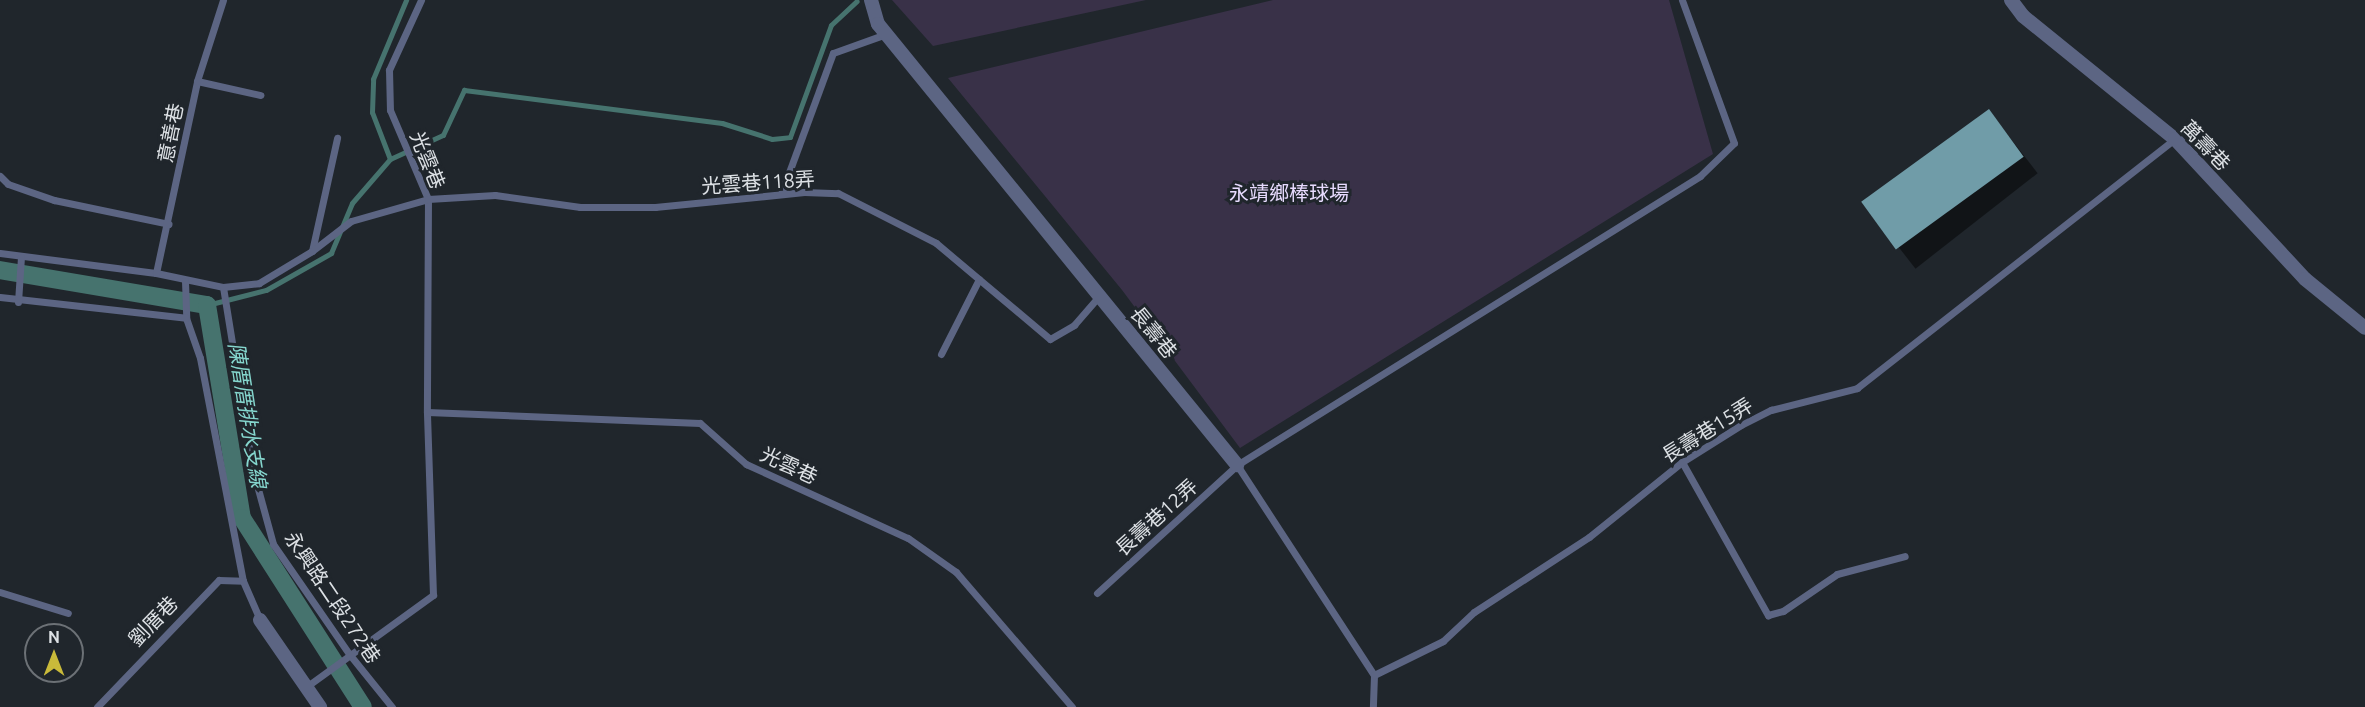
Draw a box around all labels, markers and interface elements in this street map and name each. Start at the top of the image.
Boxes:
street label: 意善巷 [152,101,188,165]
street label: 萬壽巷 [2177,115,2235,175]
street label: 光雲巷 [406,128,450,192]
street label: 光雲巷118弄 [700,166,816,198]
park label: 永靖鄉棒球場 [1229,180,1349,204]
street label: 長壽巷 [1126,301,1182,363]
water label: 陳厝厝排水支線 [224,340,272,490]
street label: 長壽巷15弄 [1657,393,1757,467]
street label: 光雲巷 [757,441,821,489]
street label: 長壽巷12弄 [1110,474,1202,560]
street label: 永興路二段272巷 [280,527,386,667]
street label: 劉厝巷 [124,591,182,651]
north arrow [24,623,84,683]
text: N [48,628,60,646]

